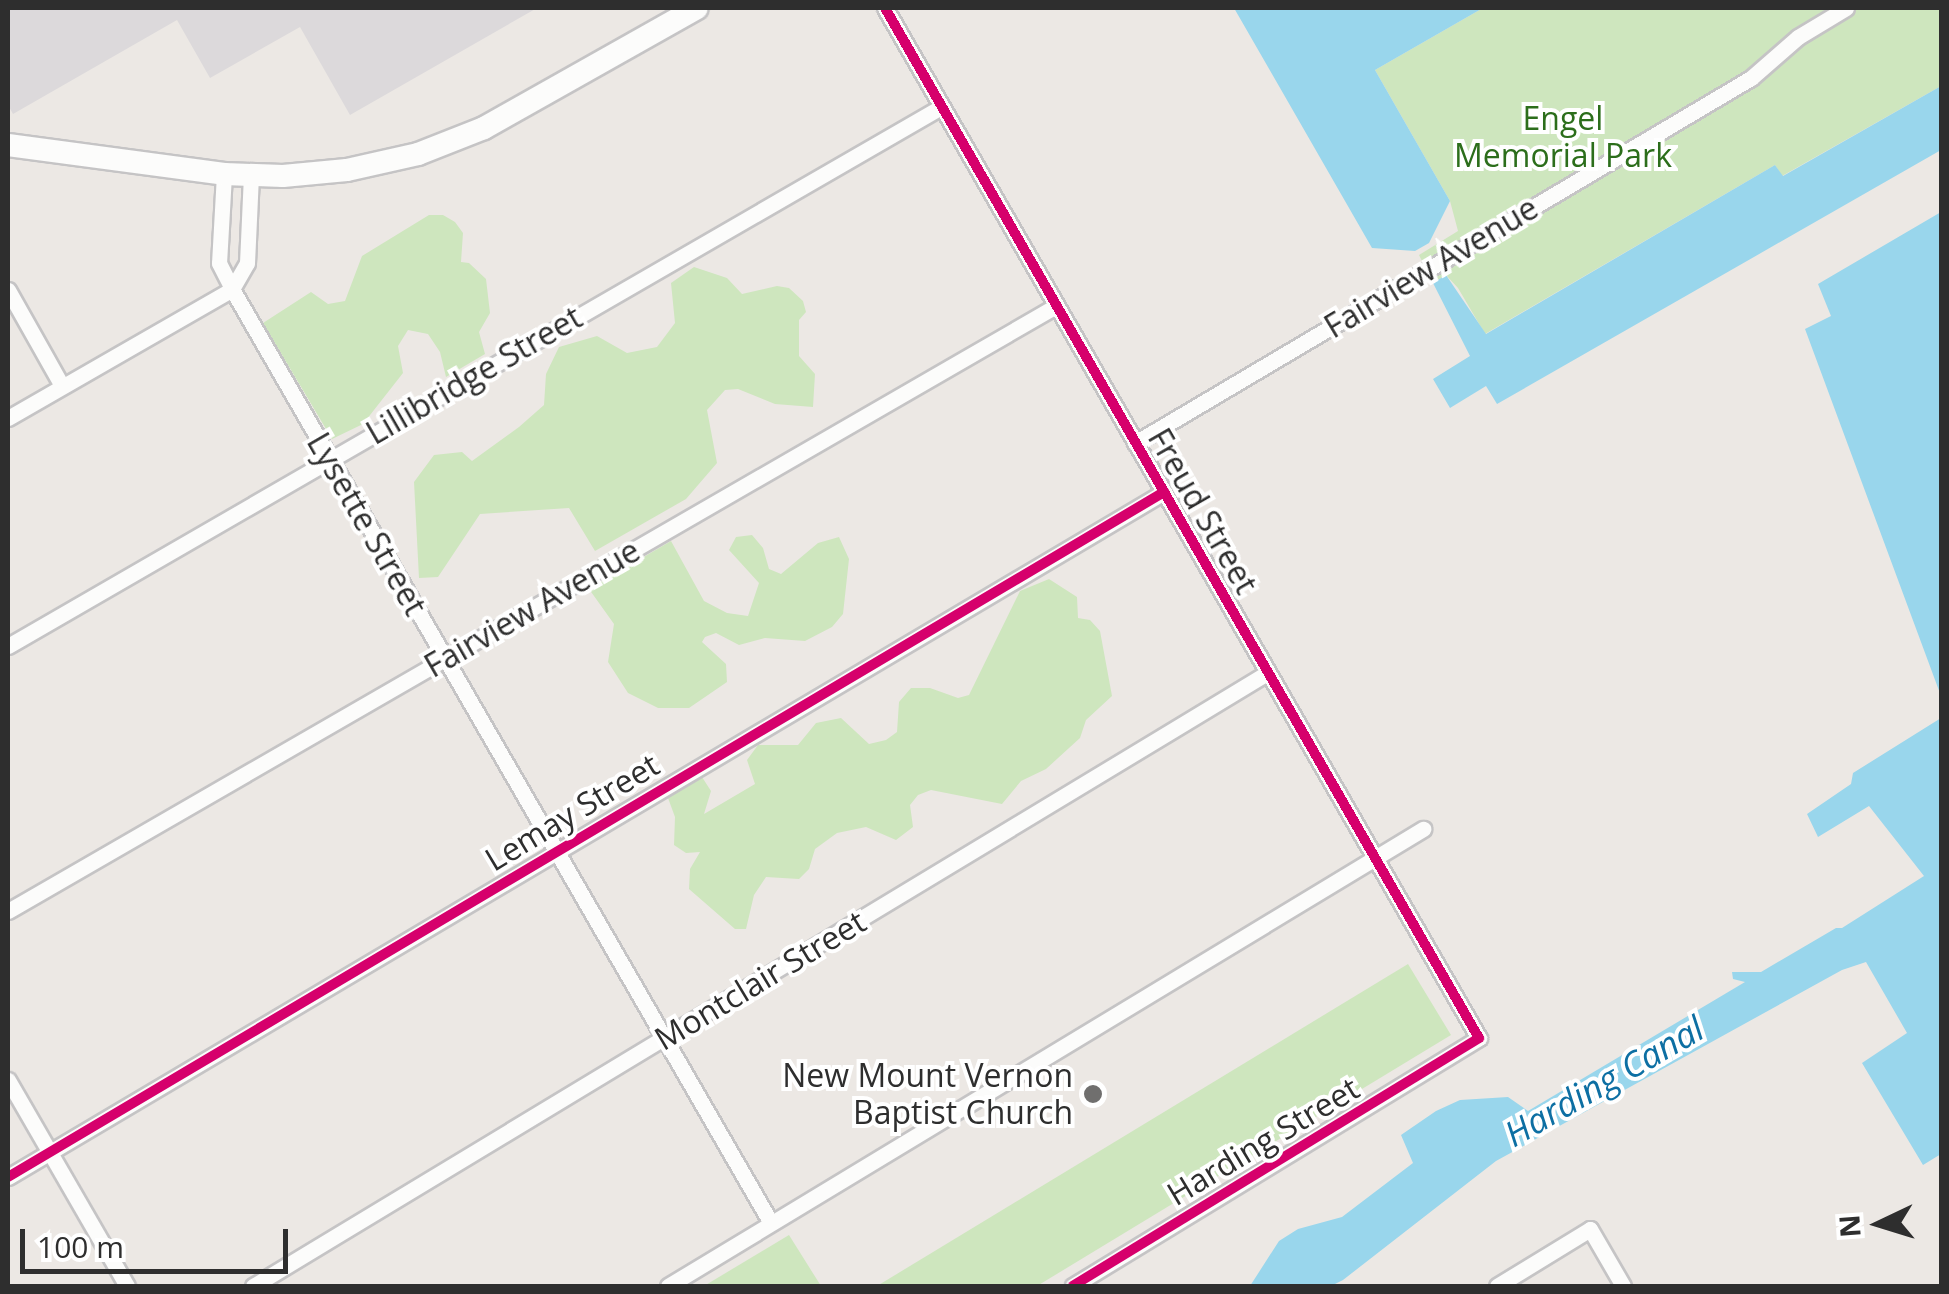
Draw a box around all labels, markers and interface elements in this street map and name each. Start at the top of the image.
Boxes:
park label: Engel Memorial Park [1454,100,1672,175]
street label: Fairview Avenue [1317,188,1545,346]
street label: Lillibridge Street [359,298,589,452]
street label: Freud Street [1140,422,1266,600]
street label: Lysette Street [299,426,435,622]
street label: Fairview Avenue [418,531,646,685]
street label: Lemay Street [478,745,666,879]
street label: Montclair Street [648,902,872,1058]
water label: Harding Canal [1497,1007,1711,1155]
place label: New Mount Vernon Baptist Church [782,1057,1073,1132]
street label: Harding Street [1160,1069,1366,1213]
marker: New Mount Vernon Baptist Church [1082,1083,1104,1105]
north arrow [1829,1174,1929,1274]
scale bar [25,1209,292,1271]
text: N [1829,1213,1869,1239]
text: 100 m [37,1226,124,1267]

